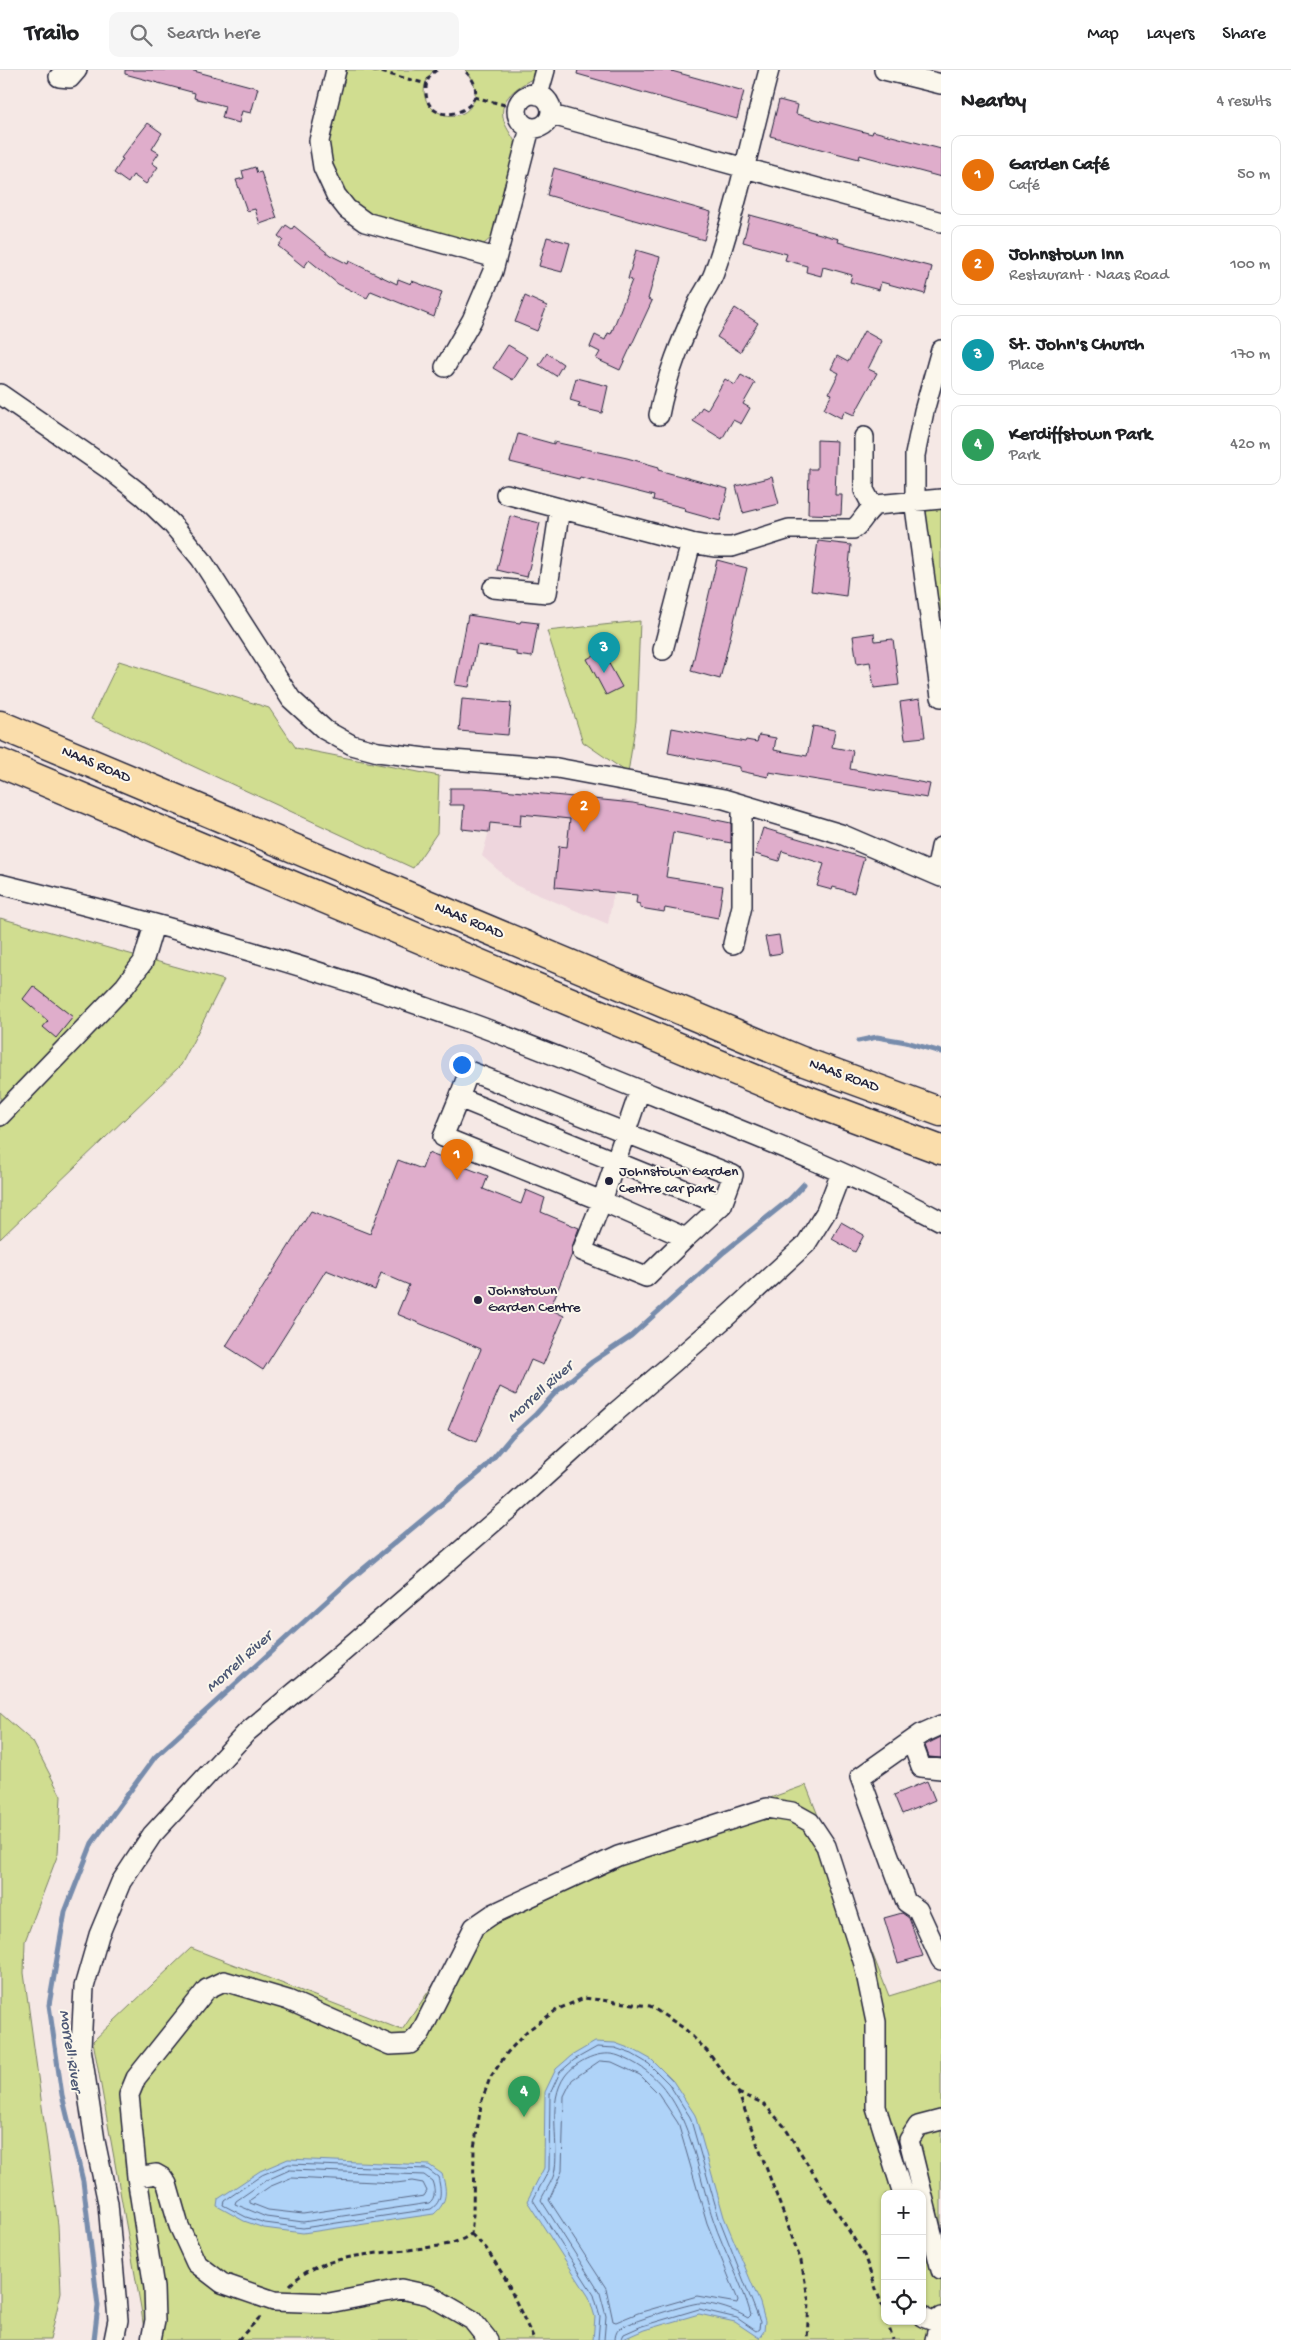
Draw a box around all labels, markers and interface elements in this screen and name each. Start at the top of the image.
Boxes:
search box [109,12,459,57]
text: Trailo [25,20,79,49]
icon: search [127,21,155,49]
text: Search here [167,23,261,46]
text: Map [1087,24,1119,45]
text: Layers [1147,24,1194,45]
text: Share [1222,24,1266,45]
text: Nearby [961,90,1026,115]
text: 4 results [1216,93,1271,112]
text: Garden Café [1009,154,1109,177]
text: 1 [975,166,981,185]
text: 50 m [1237,166,1270,185]
text: Café [1009,177,1040,196]
text: Johnstown Inn [1009,244,1124,267]
text: 2 [974,256,982,275]
text: 100 m [1230,256,1270,275]
text: Restaurant · Naas Road [1009,267,1169,286]
text: St. John's Church [1009,334,1144,357]
text: 3 [974,346,982,365]
text: 170 m [1231,346,1270,365]
text: Place [1009,357,1044,376]
text: Kerdiffstown Park [1009,424,1152,447]
text: 4 [974,436,982,455]
text: 420 m [1230,436,1270,455]
text: Park [1009,447,1040,466]
pin: 3 [588,632,620,673]
street label: NAAS ROAD [59,742,134,788]
pin: 2 [568,791,600,832]
street label: NAAS ROAD [432,898,507,944]
your location [449,1052,475,1078]
street label: NAAS ROAD [806,1055,882,1097]
pin: 1 [441,1139,473,1180]
place label: Johnstown Garden Centre car park [619,1163,738,1198]
marker: Johnstown Garden Centre car park [603,1175,615,1187]
place label: Johnstown Garden Centre [488,1282,581,1317]
marker: Johnstown Garden Centre [472,1294,484,1306]
water label: Morrell River [504,1356,581,1428]
water label: Morrell River [203,1626,280,1698]
water label: Morrell River [53,2009,85,2097]
pin: 4 [508,2076,540,2117]
map controls [881,2190,926,2325]
button: + [881,2190,926,2235]
button: − [881,2235,926,2280]
button: locate [881,2280,926,2325]

